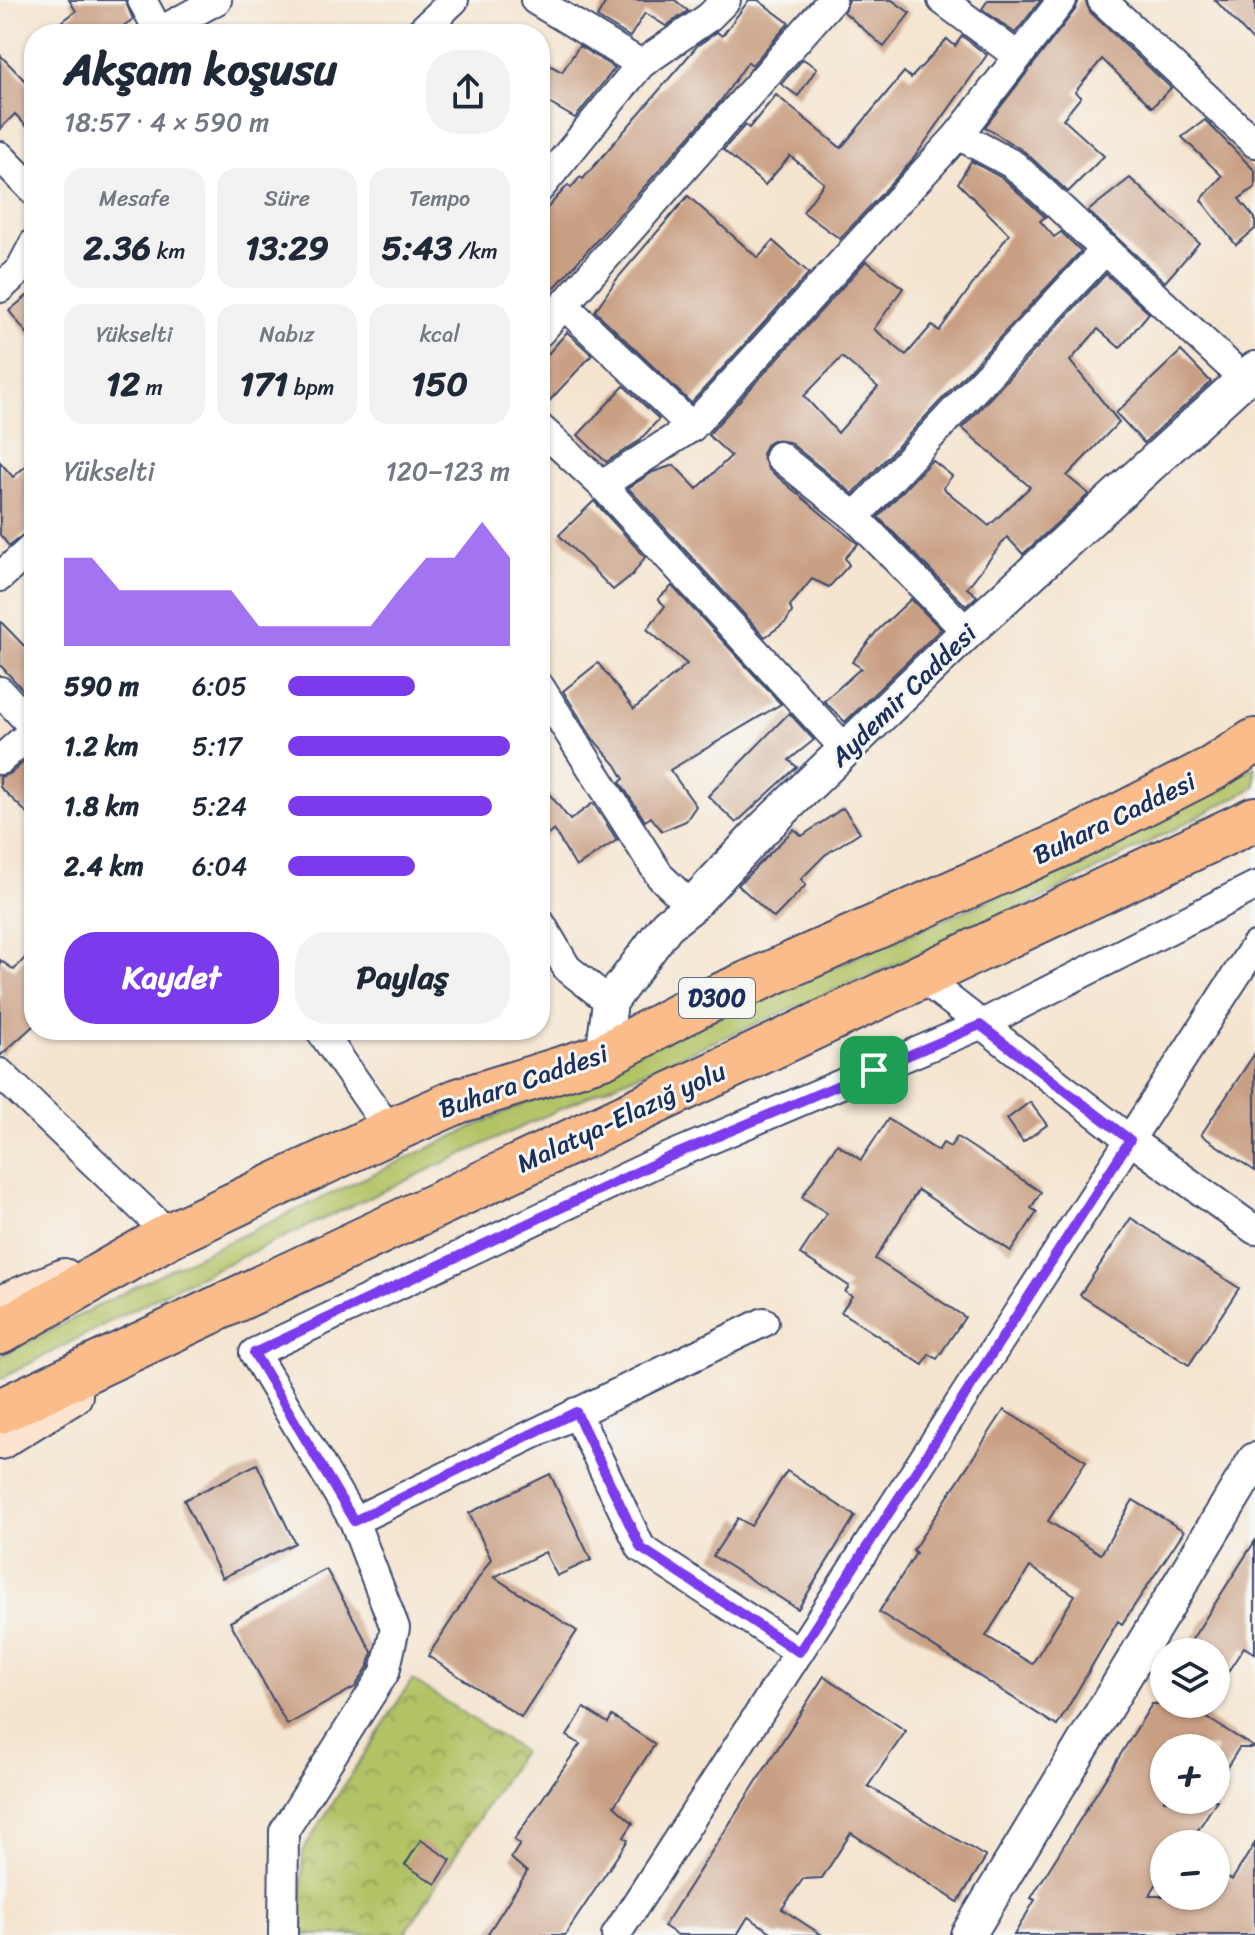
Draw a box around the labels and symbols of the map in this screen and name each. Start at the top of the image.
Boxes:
street label: Aydemir Caddesi [817,611,988,779]
street label: Buhara Caddesi [1025,758,1204,877]
road number: D300 [679,978,755,1018]
street label: Buhara Caddesi [432,1030,615,1132]
pin [840,1036,908,1104]
street label: Malatya-Elazığ yolu [508,1048,734,1186]

